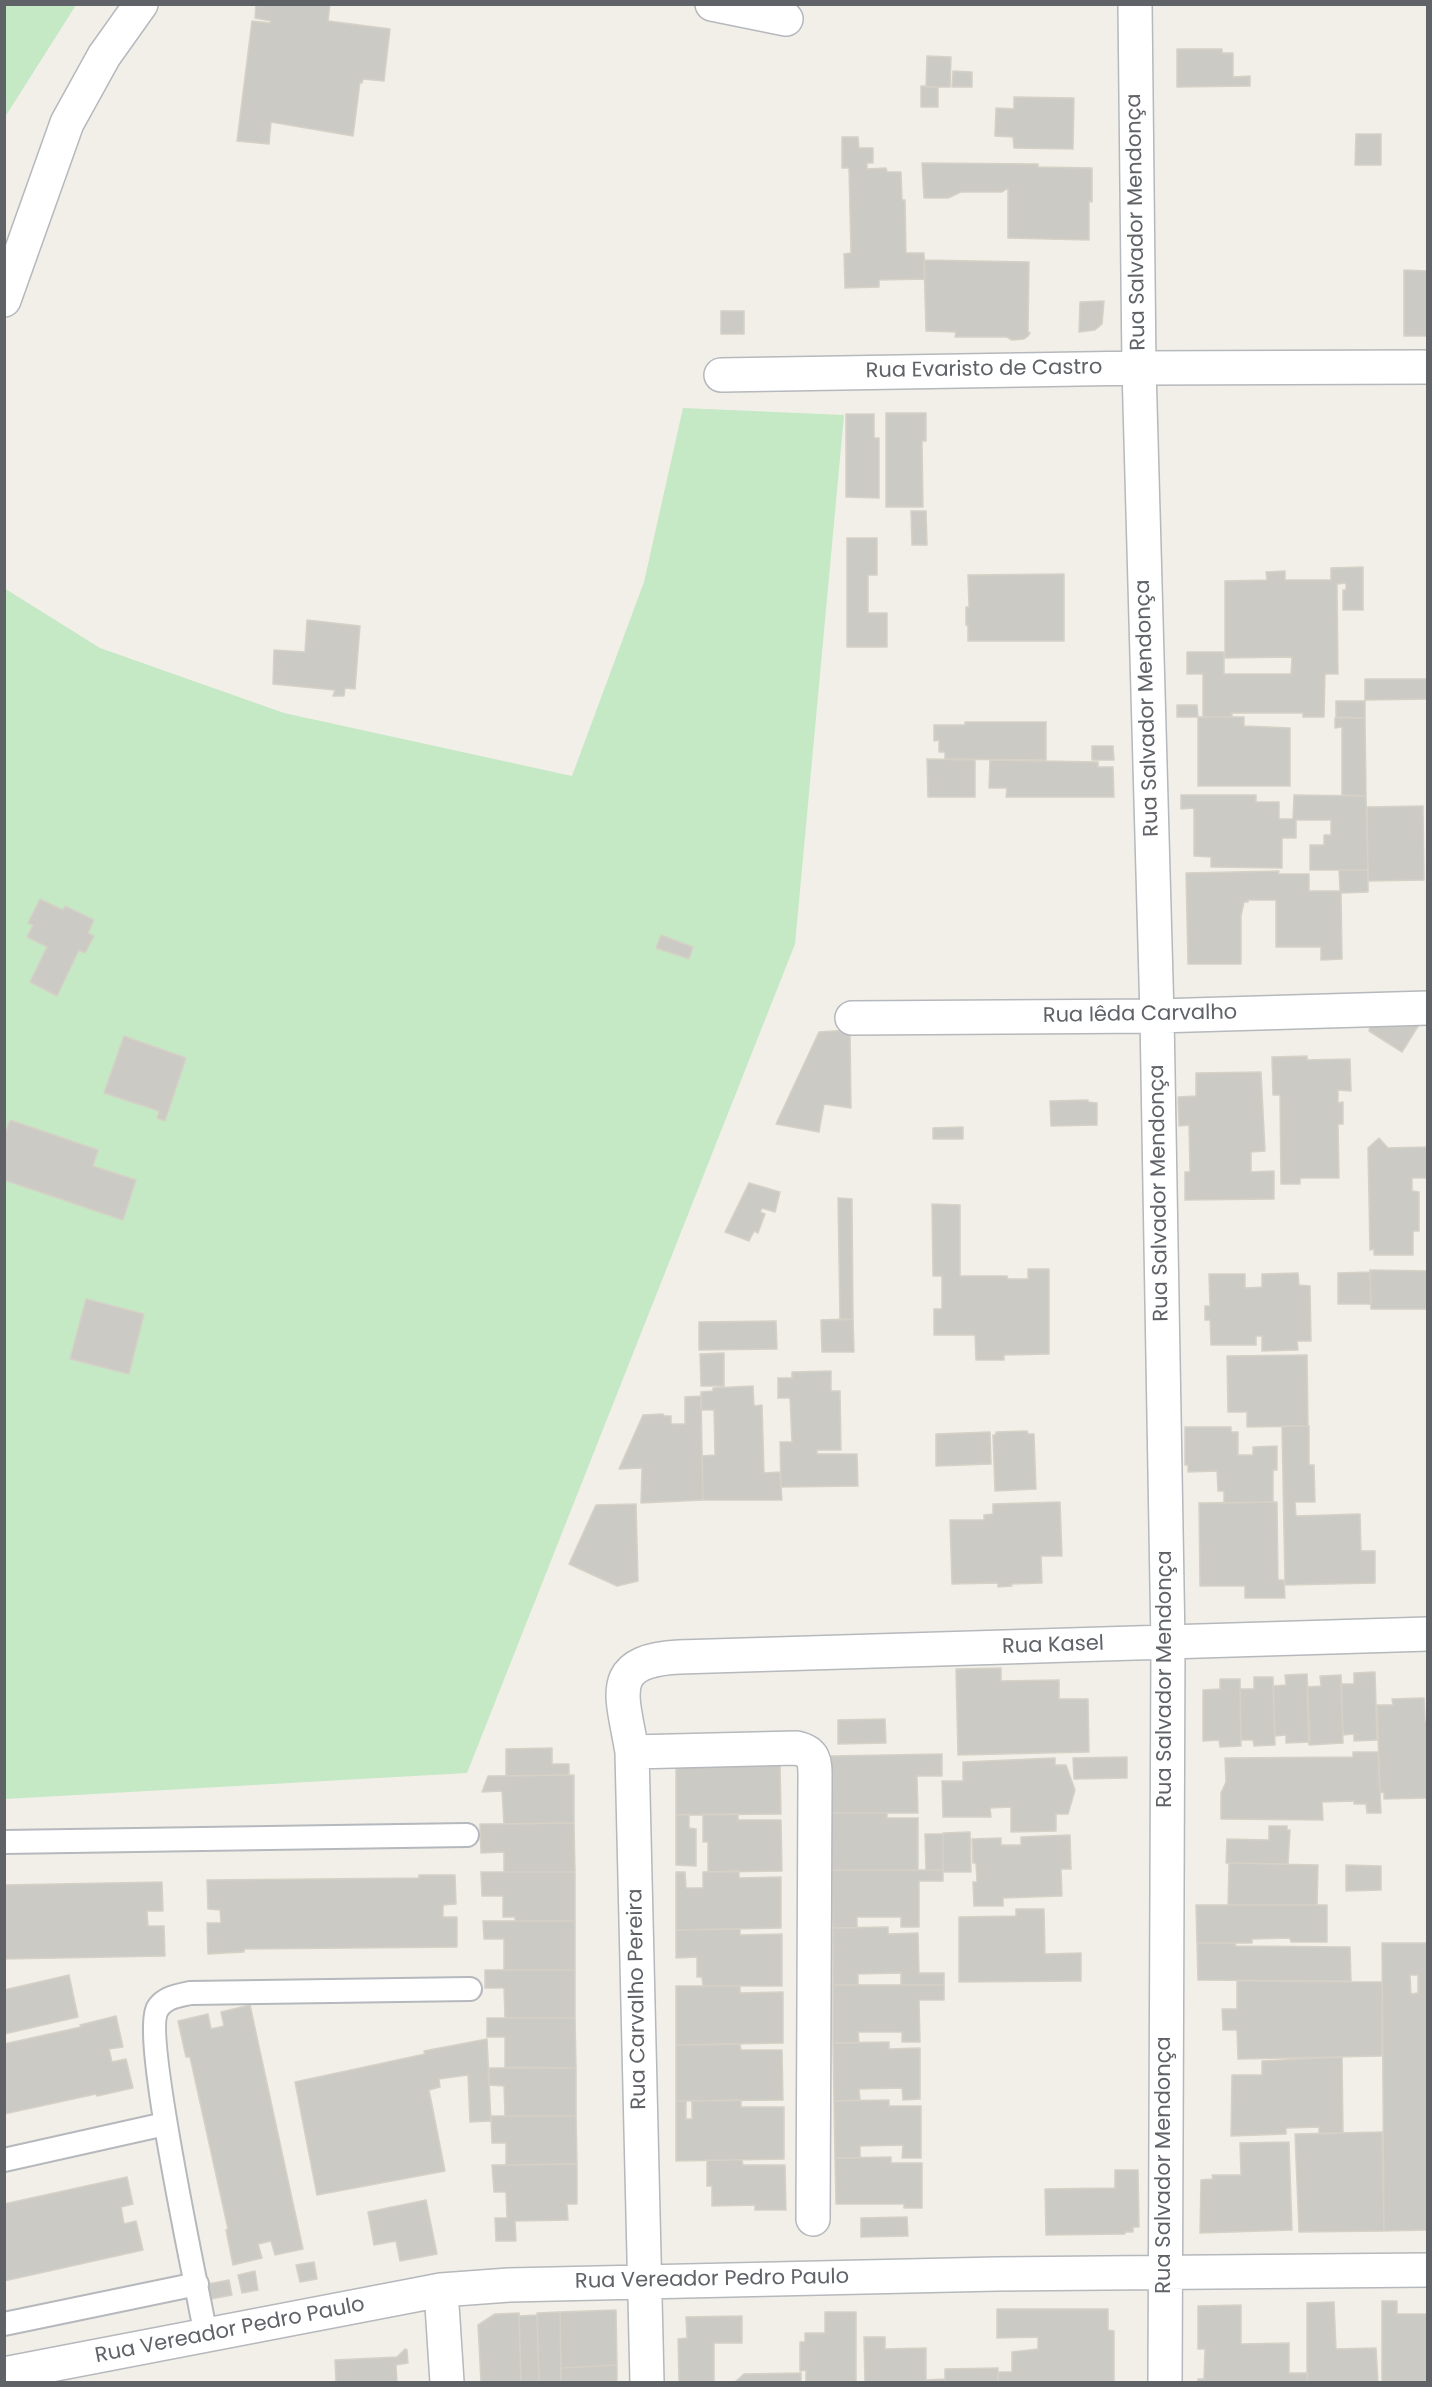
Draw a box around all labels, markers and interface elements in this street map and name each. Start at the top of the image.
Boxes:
street label: Rua Salvador Mendonça [1122,93,1152,351]
street label: Rua Evaristo de Castro [866,355,1102,385]
street label: Rua Salvador Mendonça [1131,579,1165,837]
street label: Rua Iêda Carvalho [1043,1001,1237,1029]
street label: Rua Salvador Mendonça [1145,1064,1175,1322]
street label: Rua Salvador Mendonça [1153,1550,1179,1808]
street label: Rua Kasel [1002,1632,1104,1660]
street label: Rua Carvalho Pereira [623,1888,653,2110]
street label: Rua Salvador Mendonça [1152,2036,1178,2294]
street label: Rua Vereador Pedro Paulo [575,2265,849,2295]
street label: Rua Vereador Pedro Paulo [93,2292,367,2370]

